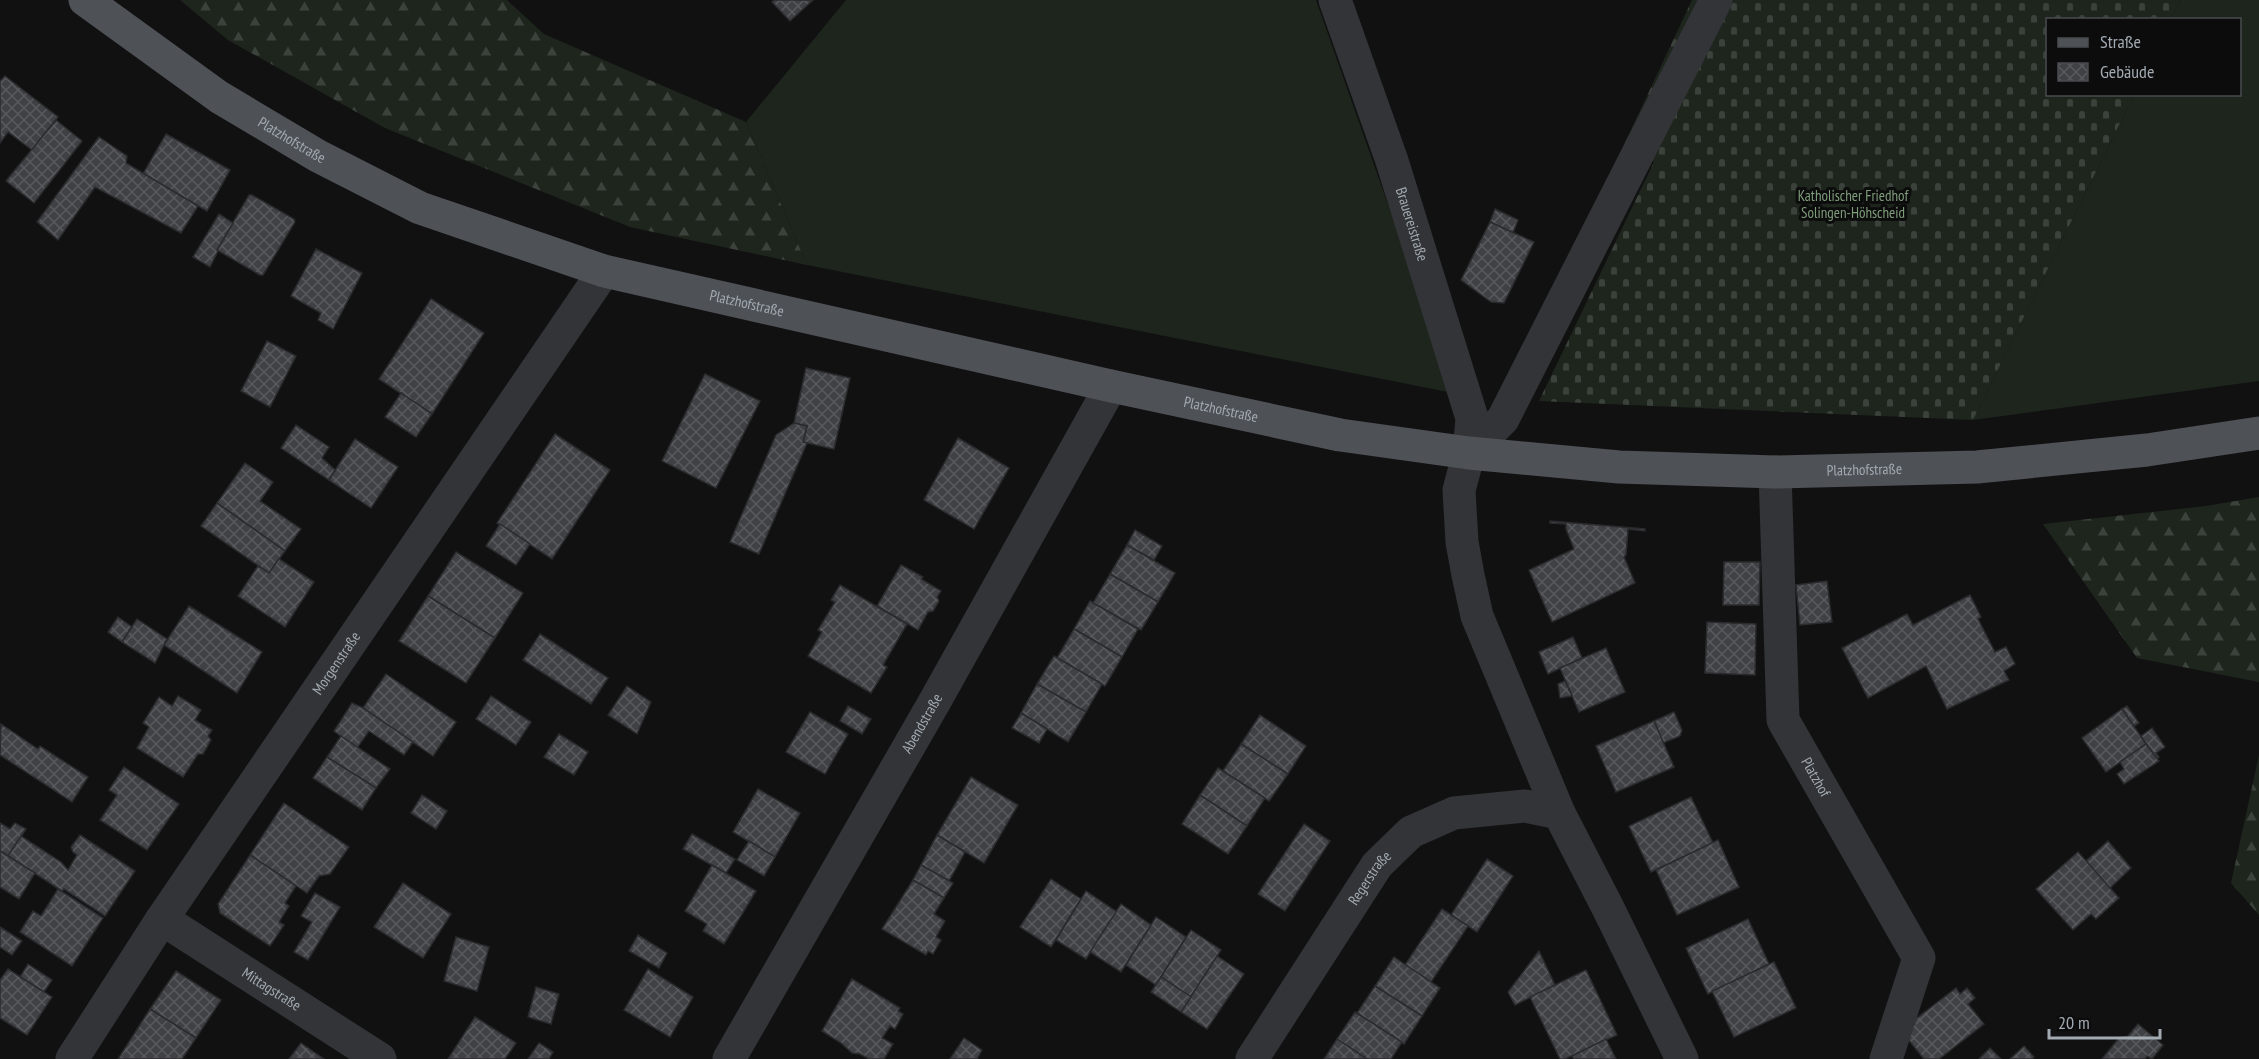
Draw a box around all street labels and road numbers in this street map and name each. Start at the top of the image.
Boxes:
street label: Platzhofstraße [255,112,329,167]
street label: Brauereistraße [1392,185,1433,263]
street label: Platzhofstraße [708,285,786,321]
street label: Platzhofstraße [1182,392,1260,426]
street label: Platzhofstraße [1826,459,1902,480]
street label: Morgenstraße [308,628,364,698]
street label: Abendstraße [897,690,946,757]
street label: Platzhof [1797,754,1836,801]
street label: Regerstraße [1344,846,1395,909]
street label: Mittagstraße [239,963,305,1015]

